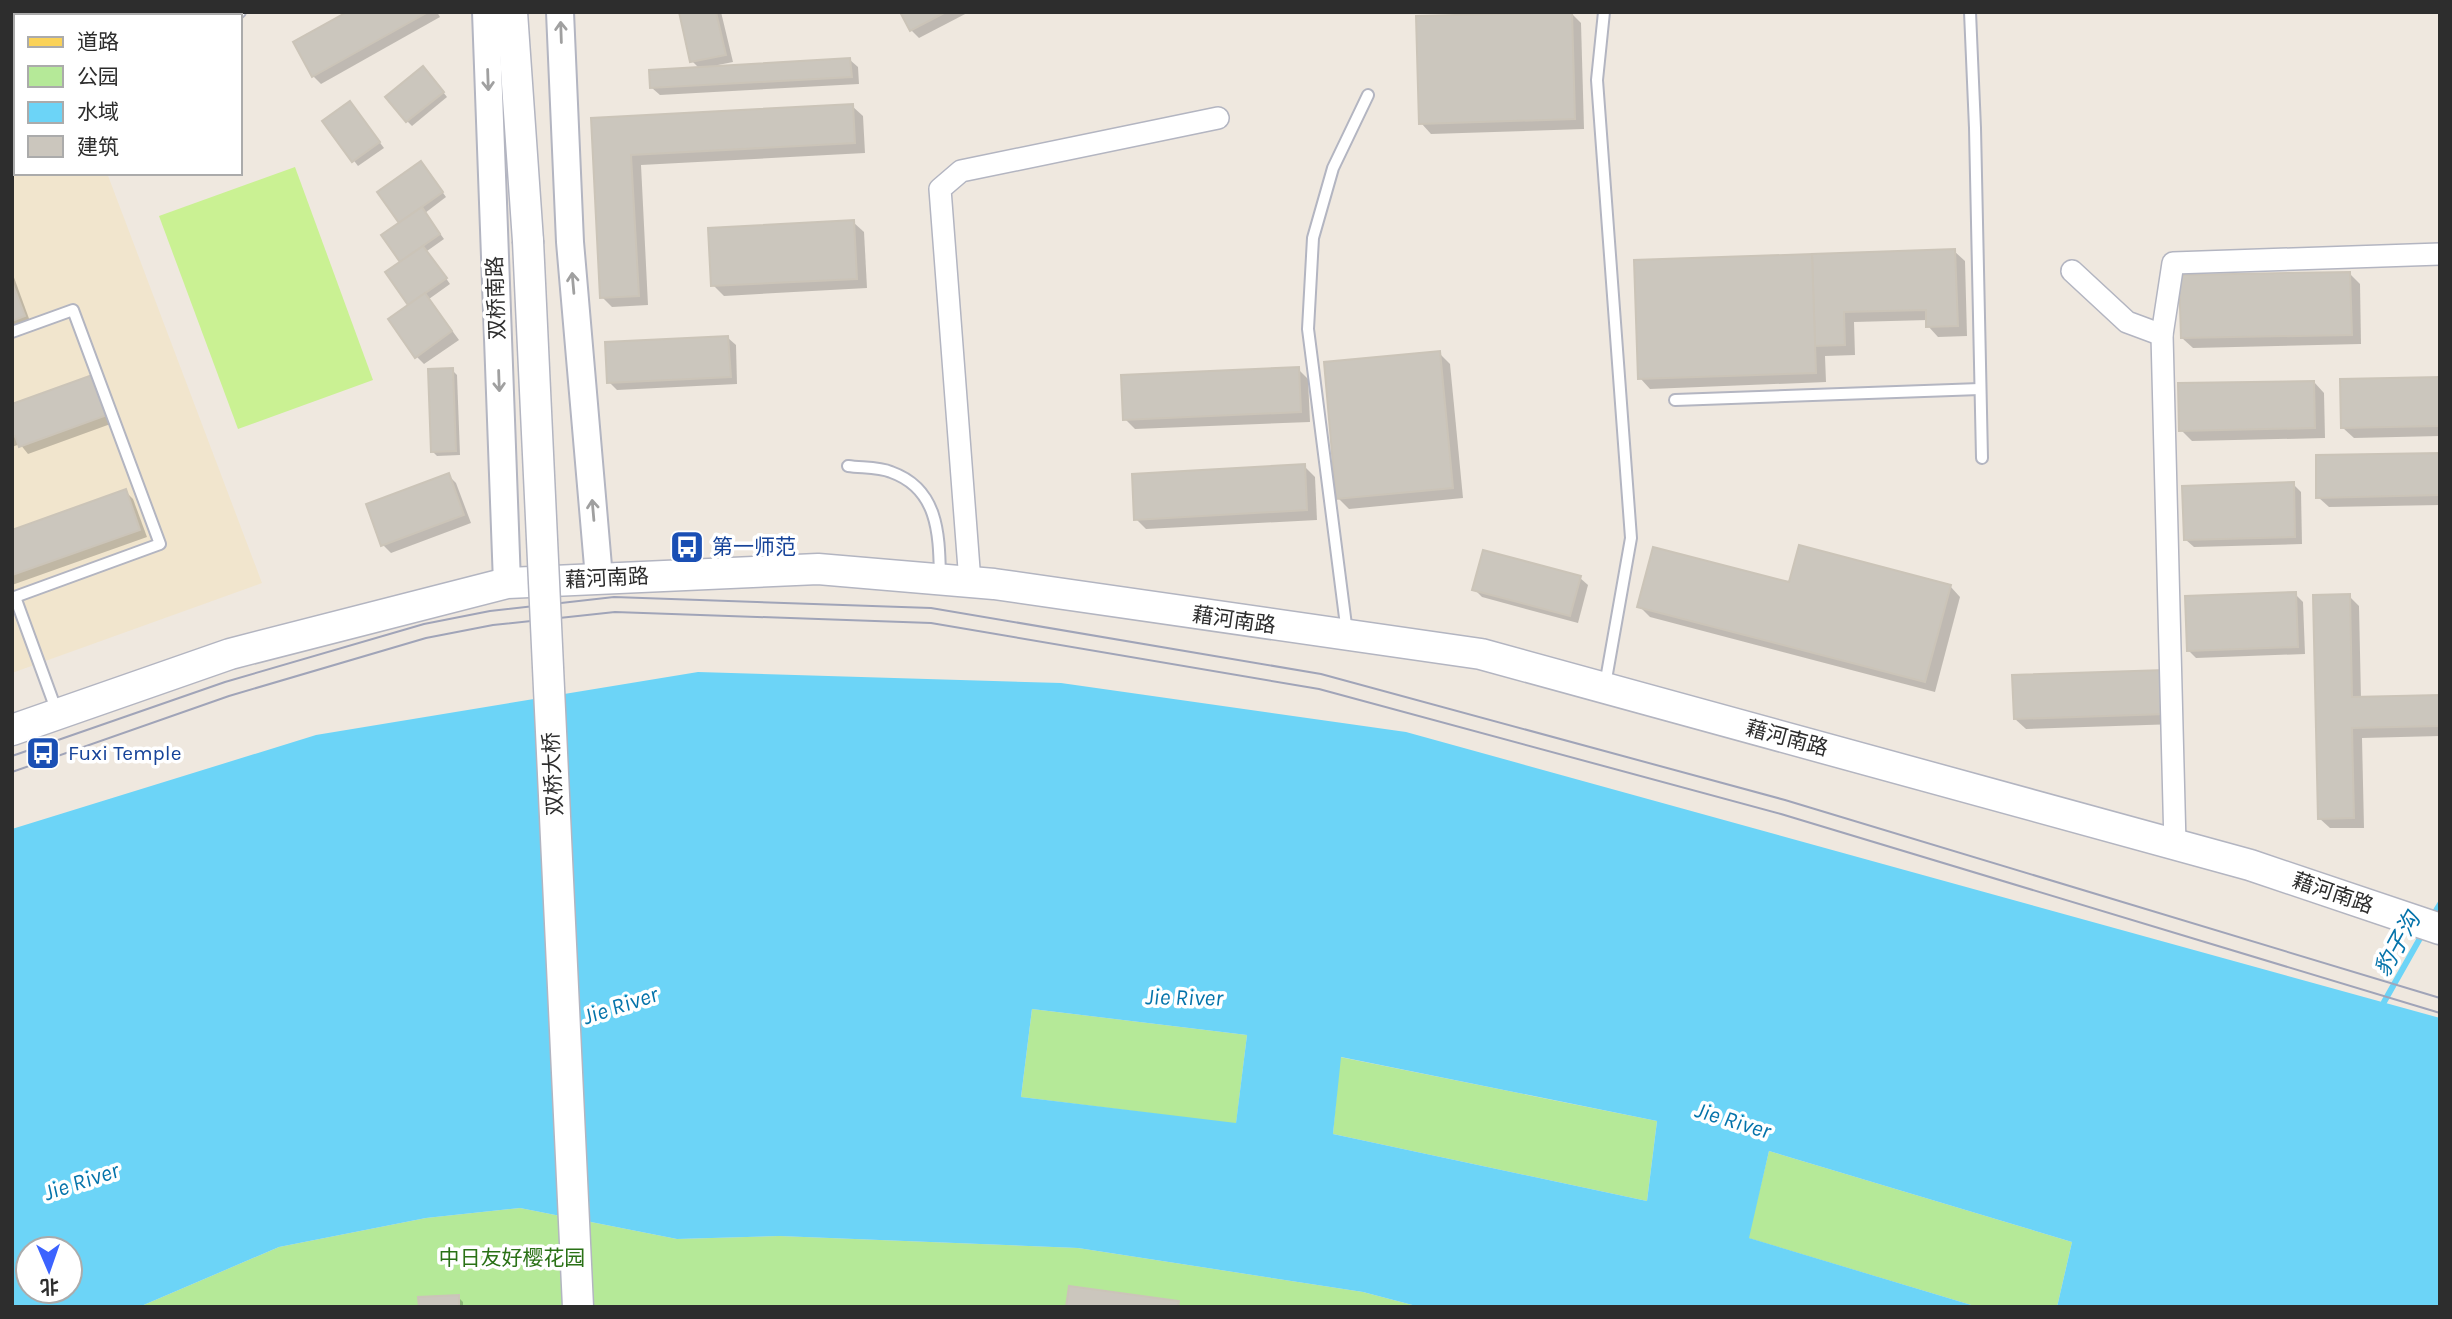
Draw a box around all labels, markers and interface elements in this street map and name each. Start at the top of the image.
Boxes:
legend [14,14,242,175]
one-way arrow [555,20,568,43]
text: 道路 [77,30,119,54]
text: 公园 [77,65,119,89]
one-way arrow [482,69,495,92]
text: 水域 [77,100,119,124]
text: 建筑 [77,135,119,159]
street label: 双桥南路 [483,256,509,340]
one-way arrow [566,273,579,295]
one-way arrow [493,369,506,392]
one-way arrow [586,499,599,522]
bus stop icon: 第一师范 [668,528,706,566]
place label: 第一师范 [712,535,796,559]
street label: 藉河南路 [564,564,650,592]
street label: 藉河南路 [1191,602,1277,638]
street label: 藉河南路 [1743,716,1831,760]
street label: 双桥大桥 [539,731,567,817]
bus stop icon: Fuxi Temple [24,734,62,772]
place label: Fuxi Temple [68,741,182,765]
street label: 藉河南路 [2289,868,2377,918]
water label: 豹子沟 [2369,905,2427,981]
water label: Jie River [579,980,662,1030]
water label: Jie River [1145,983,1224,1012]
water label: Jie River [1692,1096,1775,1145]
water label: Jie River [40,1156,123,1206]
north arrow [14,1235,84,1305]
park label: 中日友好樱花园 [439,1246,586,1270]
text: 北 [40,1275,59,1297]

